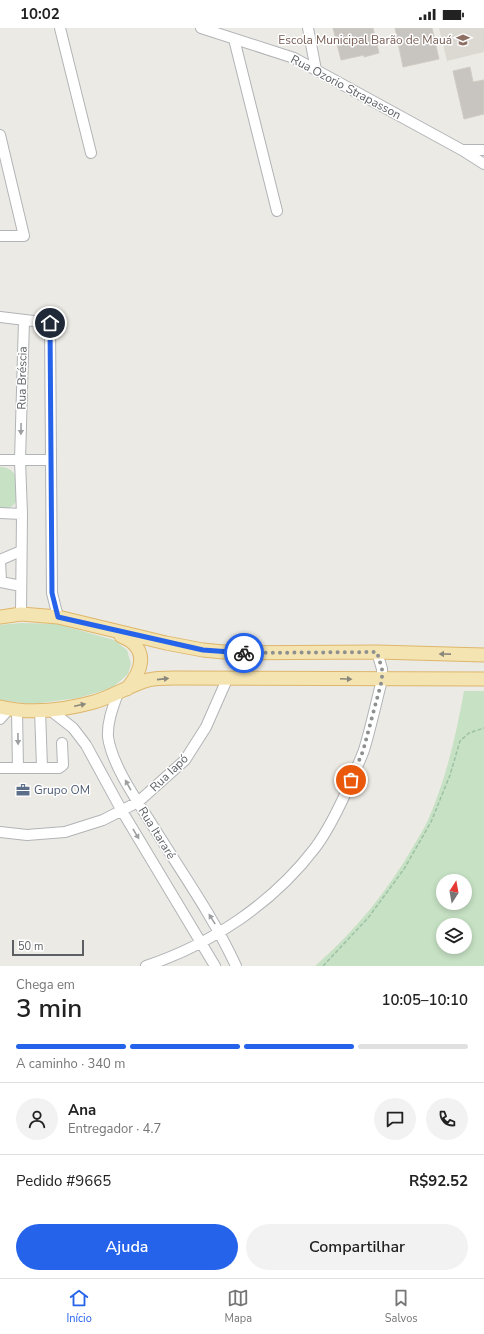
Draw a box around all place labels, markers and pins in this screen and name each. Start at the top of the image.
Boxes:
place label: Escola Municipal Barão de Mauá [278,32,452,48]
school or university icon: Escola Municipal Barão de Mauá [455,32,471,48]
pin [33,306,67,340]
pin [334,763,368,797]
office icon: Grupo OM [15,782,31,798]
place label: Grupo OM [34,782,90,798]

